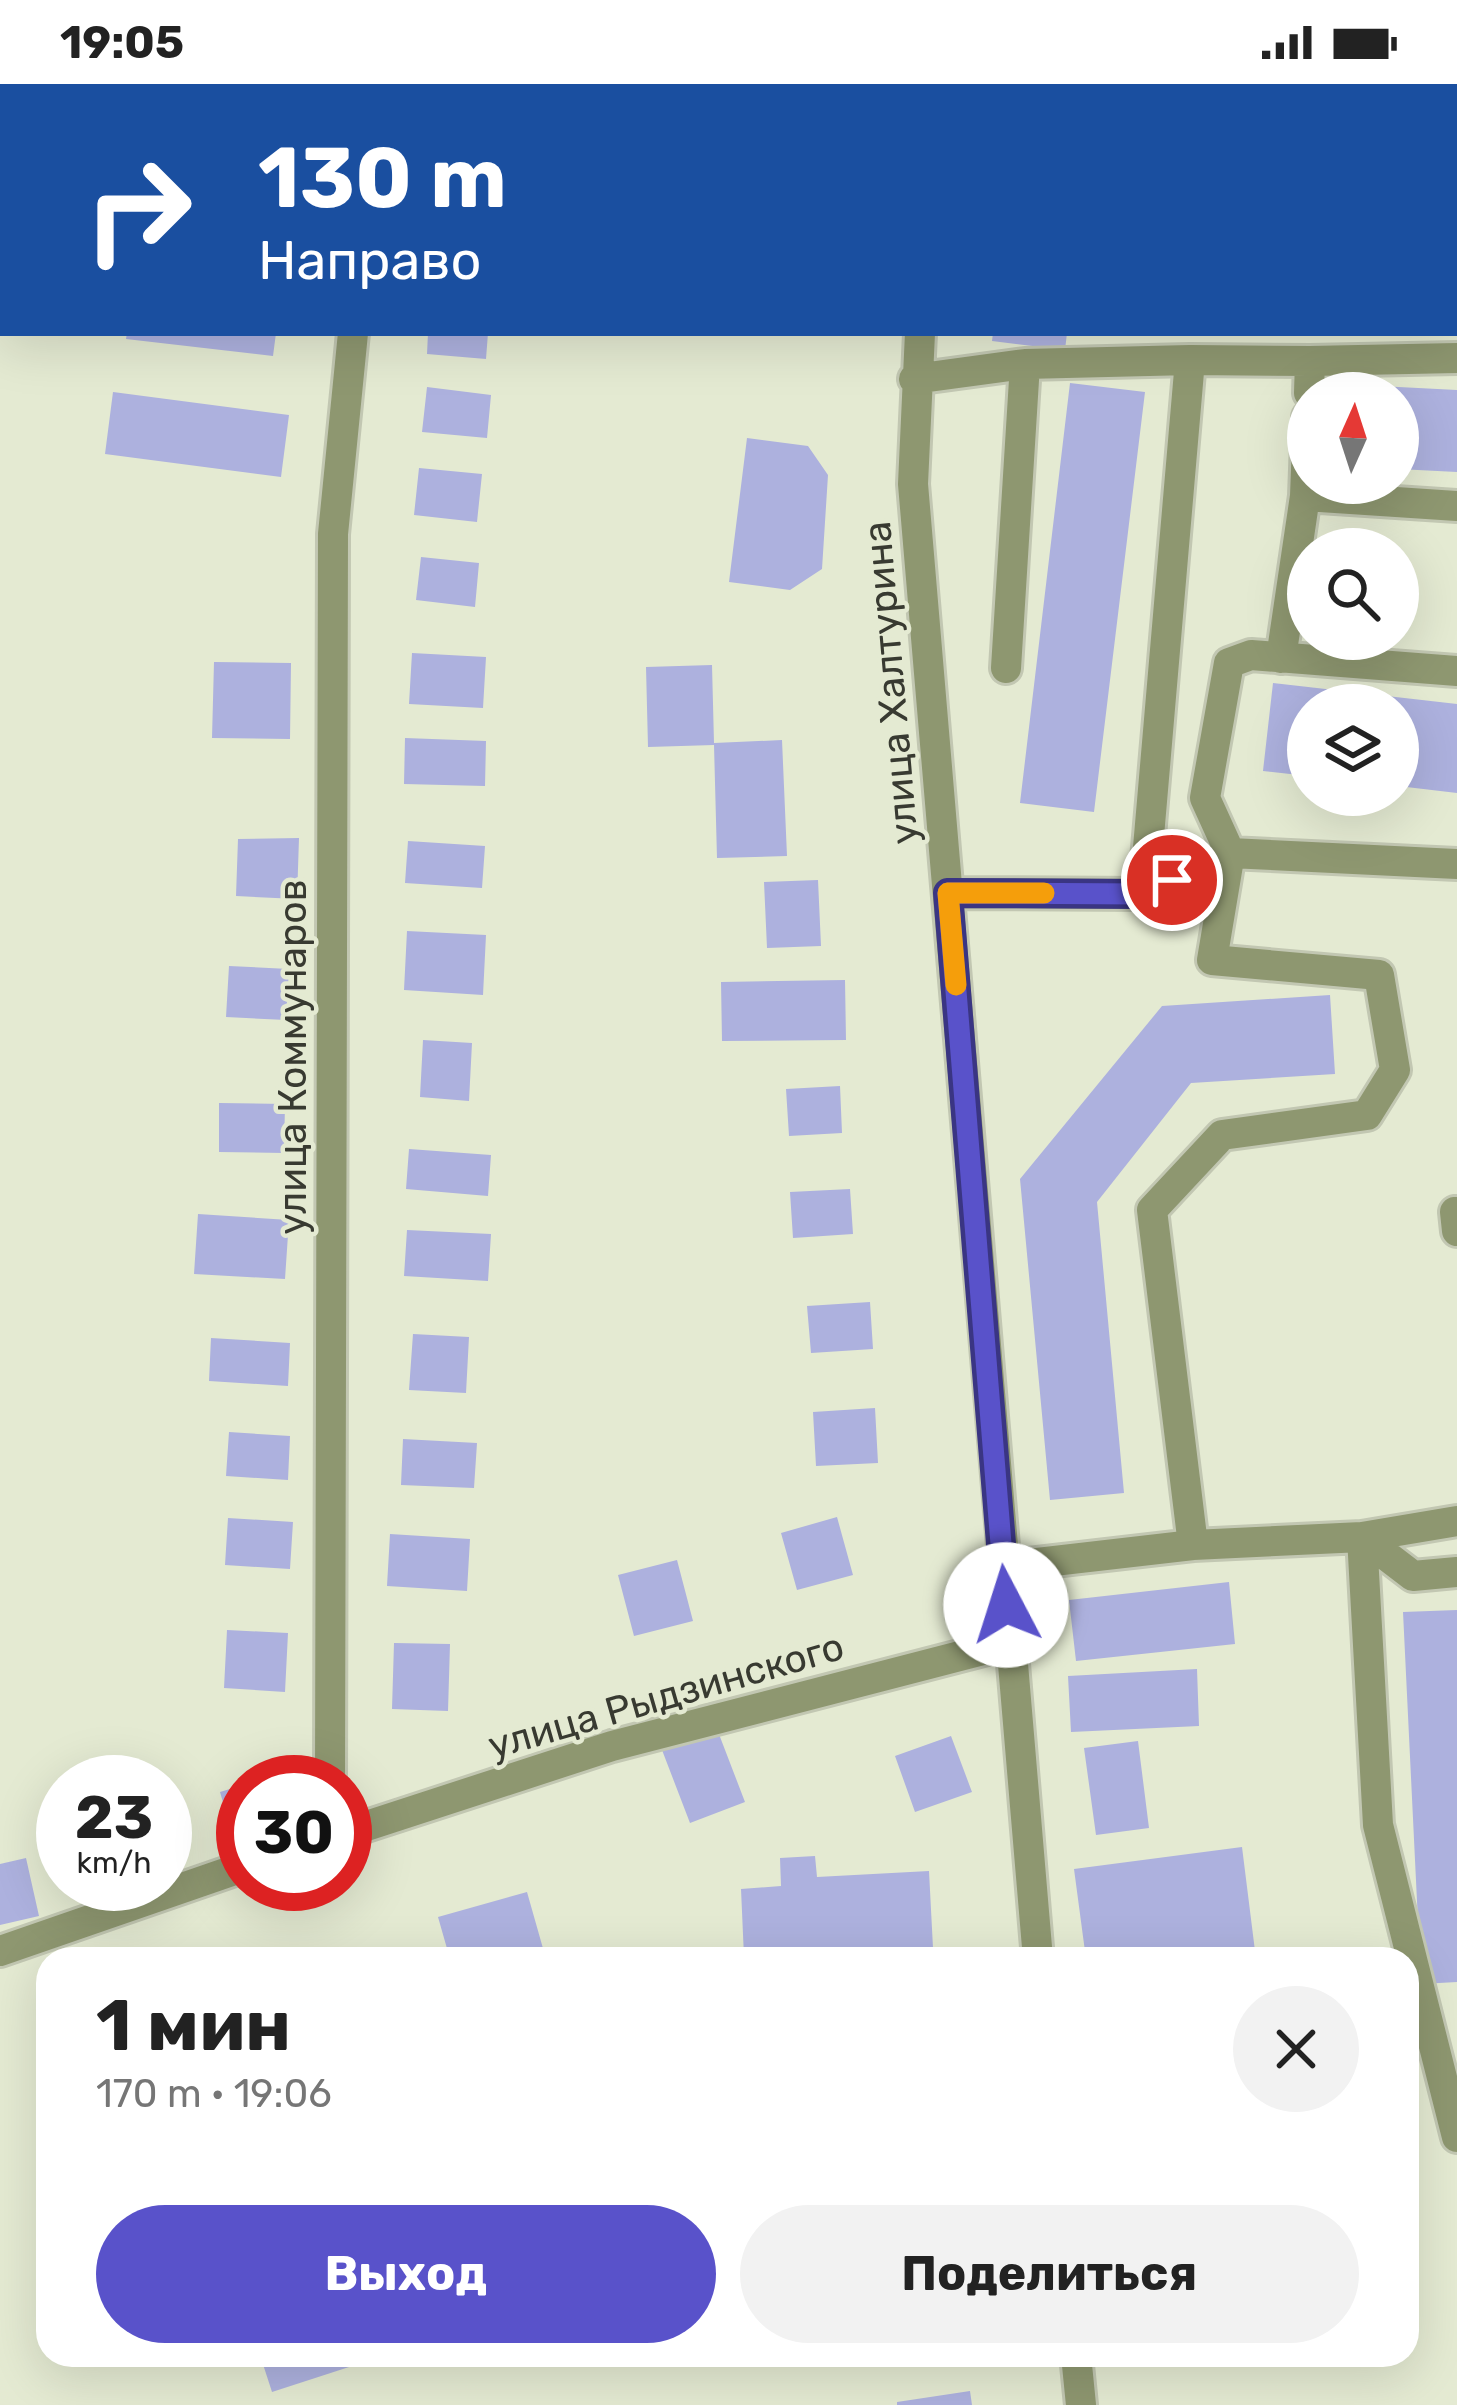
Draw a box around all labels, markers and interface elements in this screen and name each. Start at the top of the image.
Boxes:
text: 19:05 [60,16,184,69]
text: 130 m [258,128,507,228]
icon: right [60,132,216,288]
text: Направо [258,229,482,293]
north arrow [1287,372,1419,504]
map controls [1287,372,1419,816]
street label: улица Халтурина [854,520,928,846]
button: search [1287,528,1419,660]
button: layers [1287,684,1419,816]
pin [1121,829,1223,931]
icon: arrive [1139,847,1205,913]
street label: улица Коммунаров [270,879,316,1235]
position arrow [943,1542,1069,1668]
street label: улица Рыдзинского [483,1623,849,1769]
speed limit sign: 30 [216,1755,372,1911]
text: 23 [75,1782,153,1853]
text: km/h [77,1845,151,1881]
text: 1 мин [96,1983,291,2068]
button: close [1233,1986,1359,2112]
text: 170 m · 19:06 [96,2071,332,2117]
button: Выход [96,2205,716,2343]
button: Поделиться [740,2205,1359,2343]

